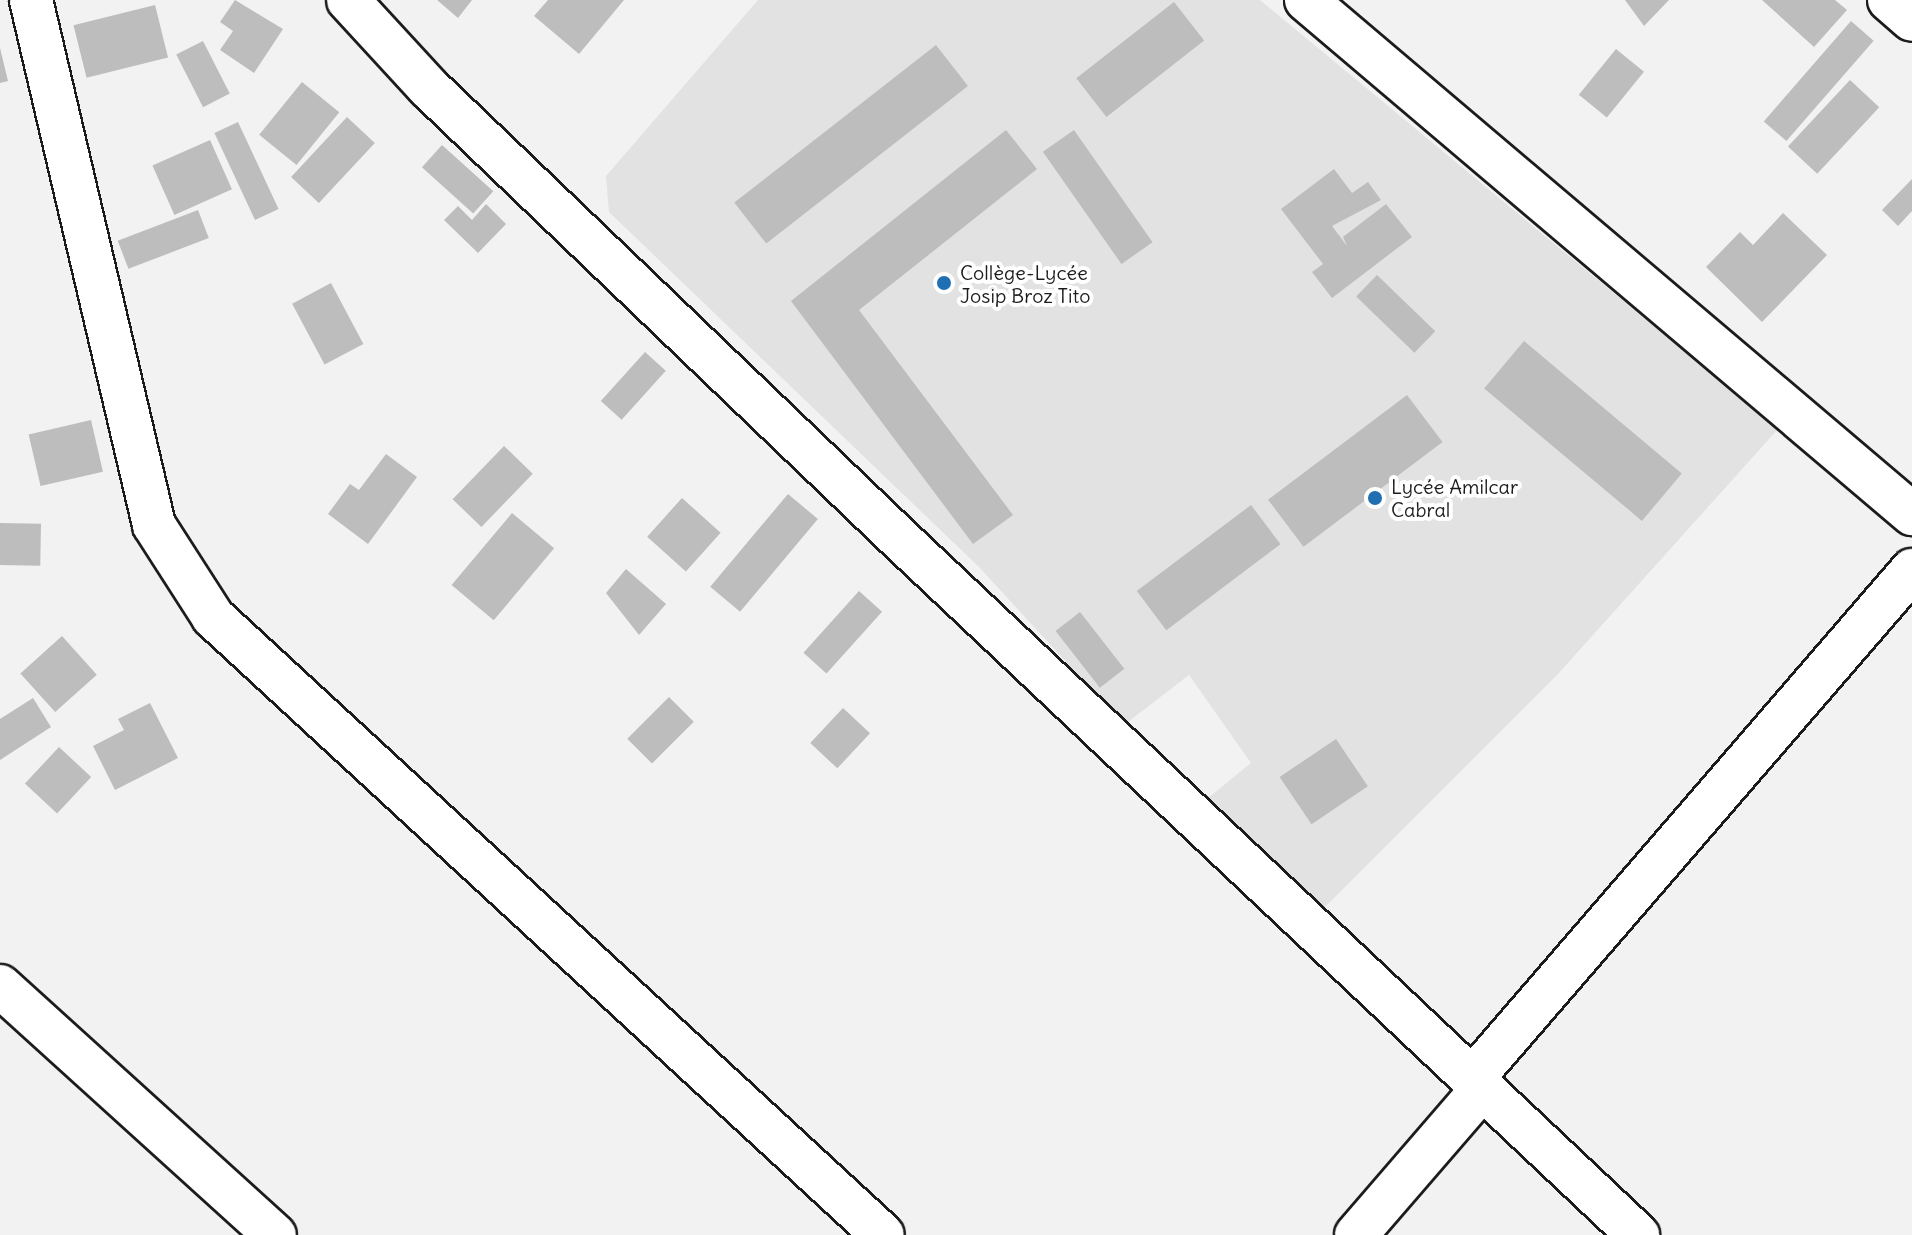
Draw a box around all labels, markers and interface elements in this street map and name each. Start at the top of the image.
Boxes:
place label: Collège-Lycée Josip Broz Tito [960,260,1090,307]
marker: Collège-Lycée Josip Broz Tito [935,274,953,292]
place label: Lycée Amilcar Cabral [1391,474,1518,521]
marker: Lycée Amilcar Cabral [1366,489,1384,507]

